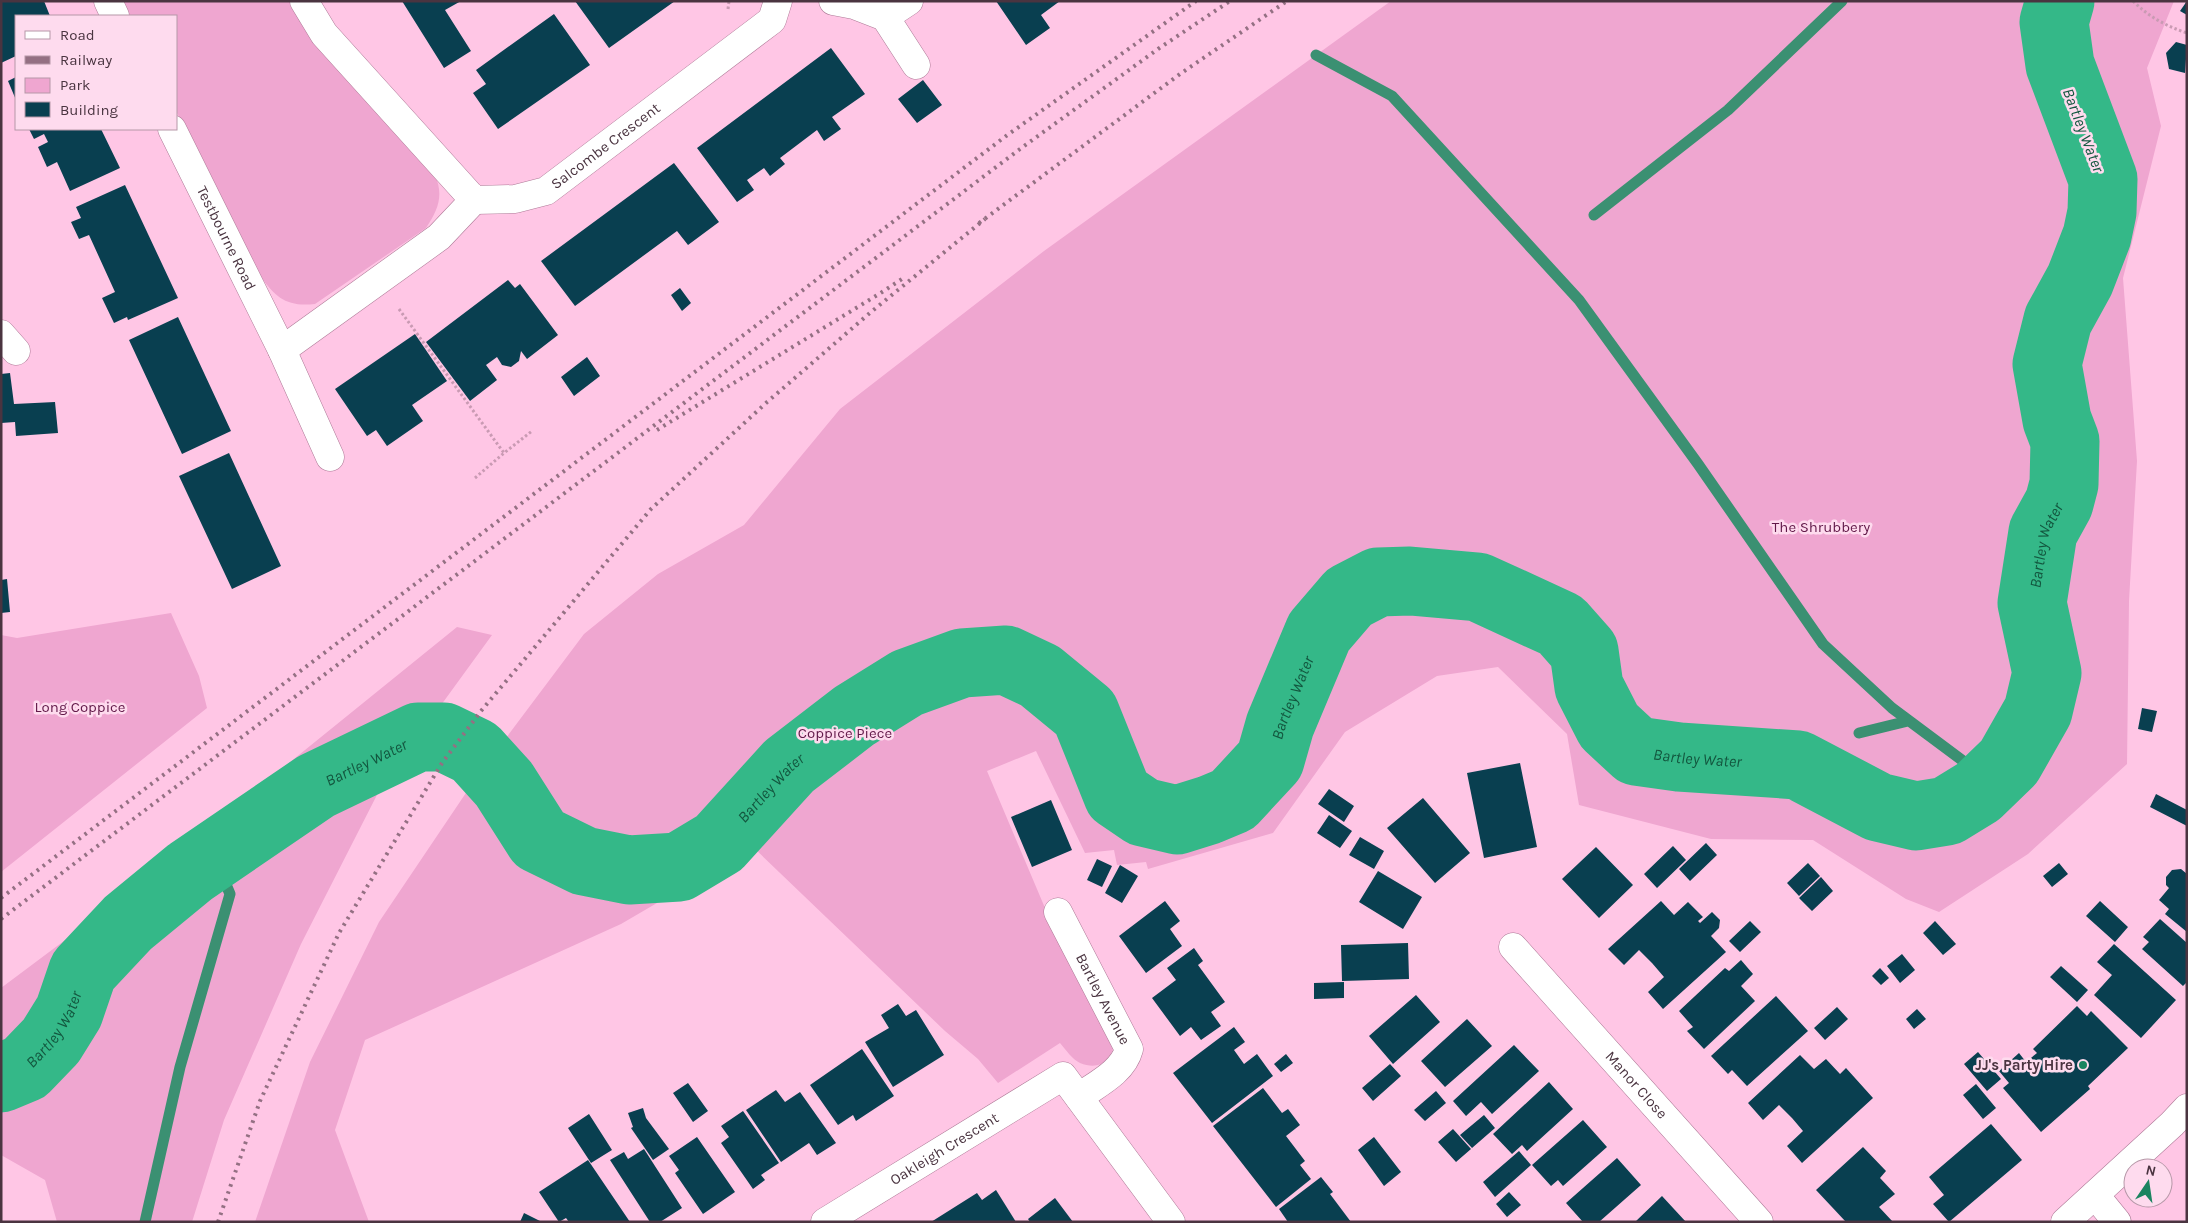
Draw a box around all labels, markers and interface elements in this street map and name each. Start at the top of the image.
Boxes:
legend [15,15,178,130]
text: Road [60,26,95,44]
text: Railway [60,51,112,69]
text: Park [60,76,90,94]
water label: Bartley Water [2059,85,2108,175]
street label: Salcombe Crescent [547,99,664,193]
text: Building [60,101,118,119]
street label: Testbourne Road [193,183,260,293]
water label: Bartley Water [2025,499,2068,589]
park label: The Shrubbery [1772,518,1870,536]
water label: Bartley Water [1267,653,1318,742]
park label: Long Coppice [34,698,126,716]
park label: Coppice Piece [798,724,892,742]
water label: Bartley Water [322,734,411,790]
water label: Bartley Water [1652,745,1743,771]
water label: Bartley Water [733,749,808,826]
street label: Bartley Avenue [1072,950,1134,1048]
water label: Bartley Water [22,988,86,1072]
street label: Manor Close [1601,1047,1671,1122]
place label: JJ's Party Hire [1975,1056,2073,1074]
marker: JJ's Party Hire [2077,1059,2089,1071]
street label: Oakleigh Crescent [887,1108,1002,1189]
north arrow [2123,1158,2173,1208]
text: N [2144,1161,2158,1180]

